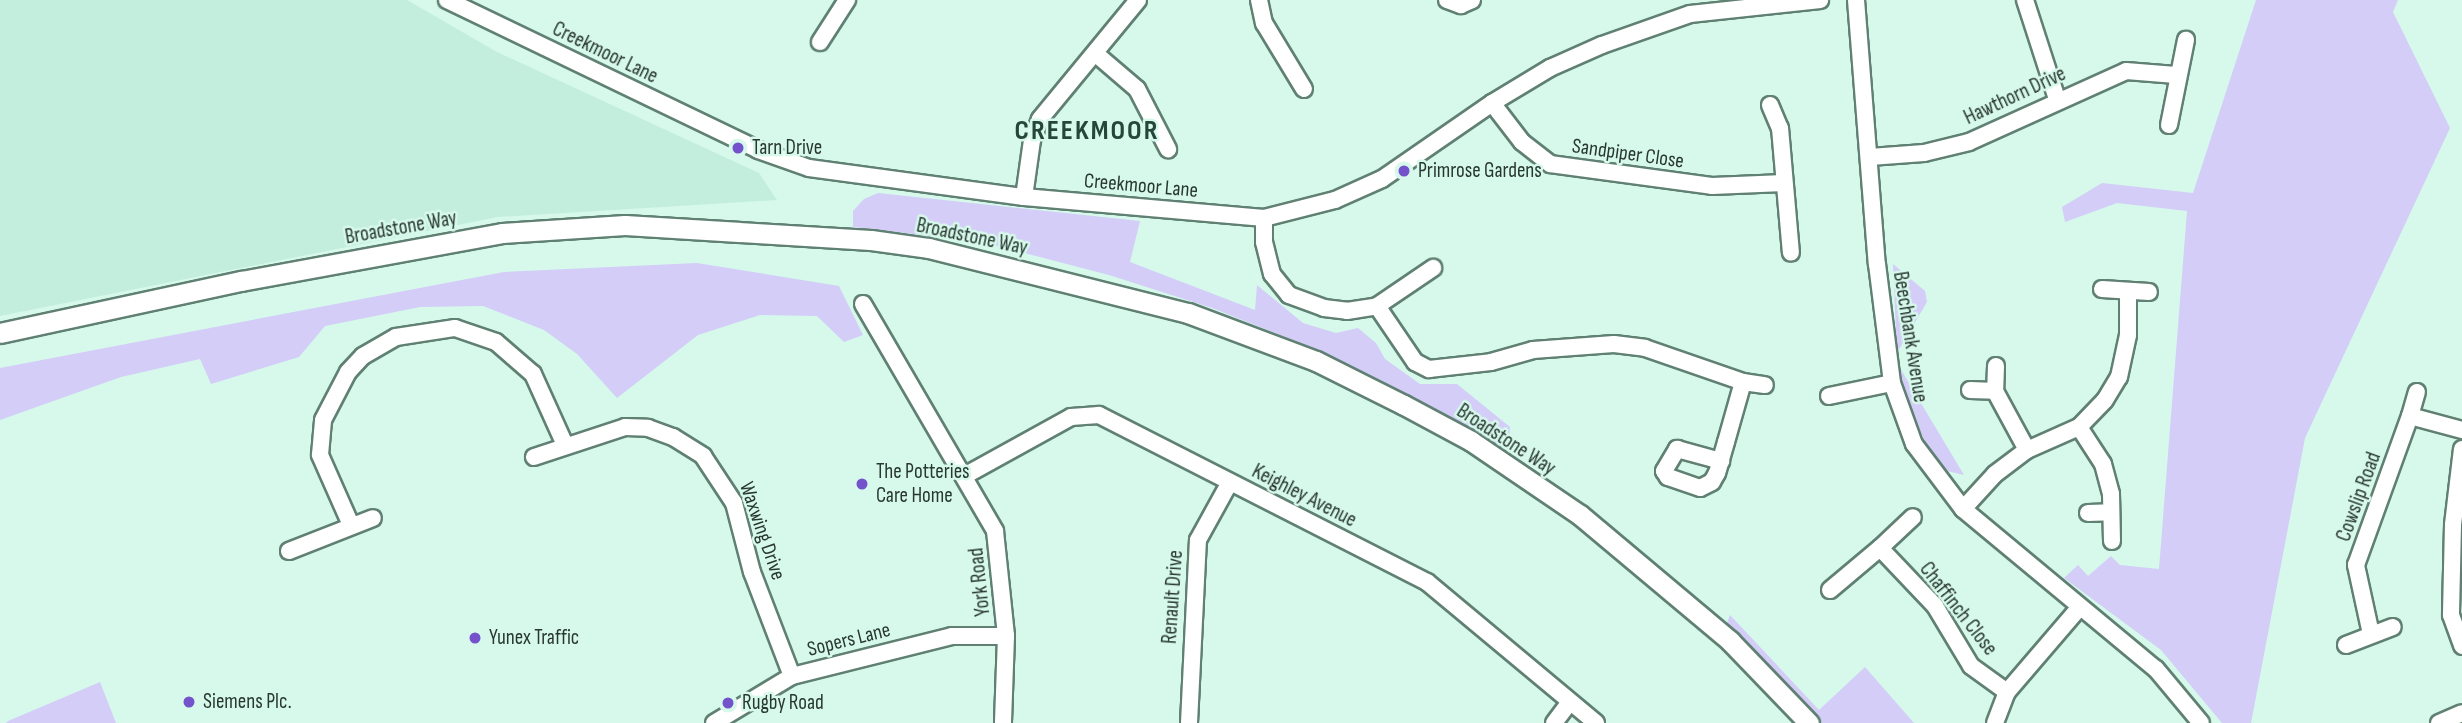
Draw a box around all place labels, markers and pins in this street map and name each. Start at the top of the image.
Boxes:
place label: Tarn Drive [752,135,822,161]
marker: Tarn Drive [730,140,746,156]
place label: Primrose Gardens [1418,158,1542,184]
marker: Primrose Gardens [1396,163,1412,179]
place label: The Potteries Care Home [876,459,970,509]
marker: The Potteries Care Home [854,476,870,492]
place label: Yunex Traffic [489,625,579,651]
marker: Yunex Traffic [467,630,483,646]
place label: Siemens Plc. [203,689,292,715]
place label: Rugby Road [742,690,824,716]
marker: Siemens Plc. [181,694,197,710]
marker: Rugby Road [720,695,736,711]

